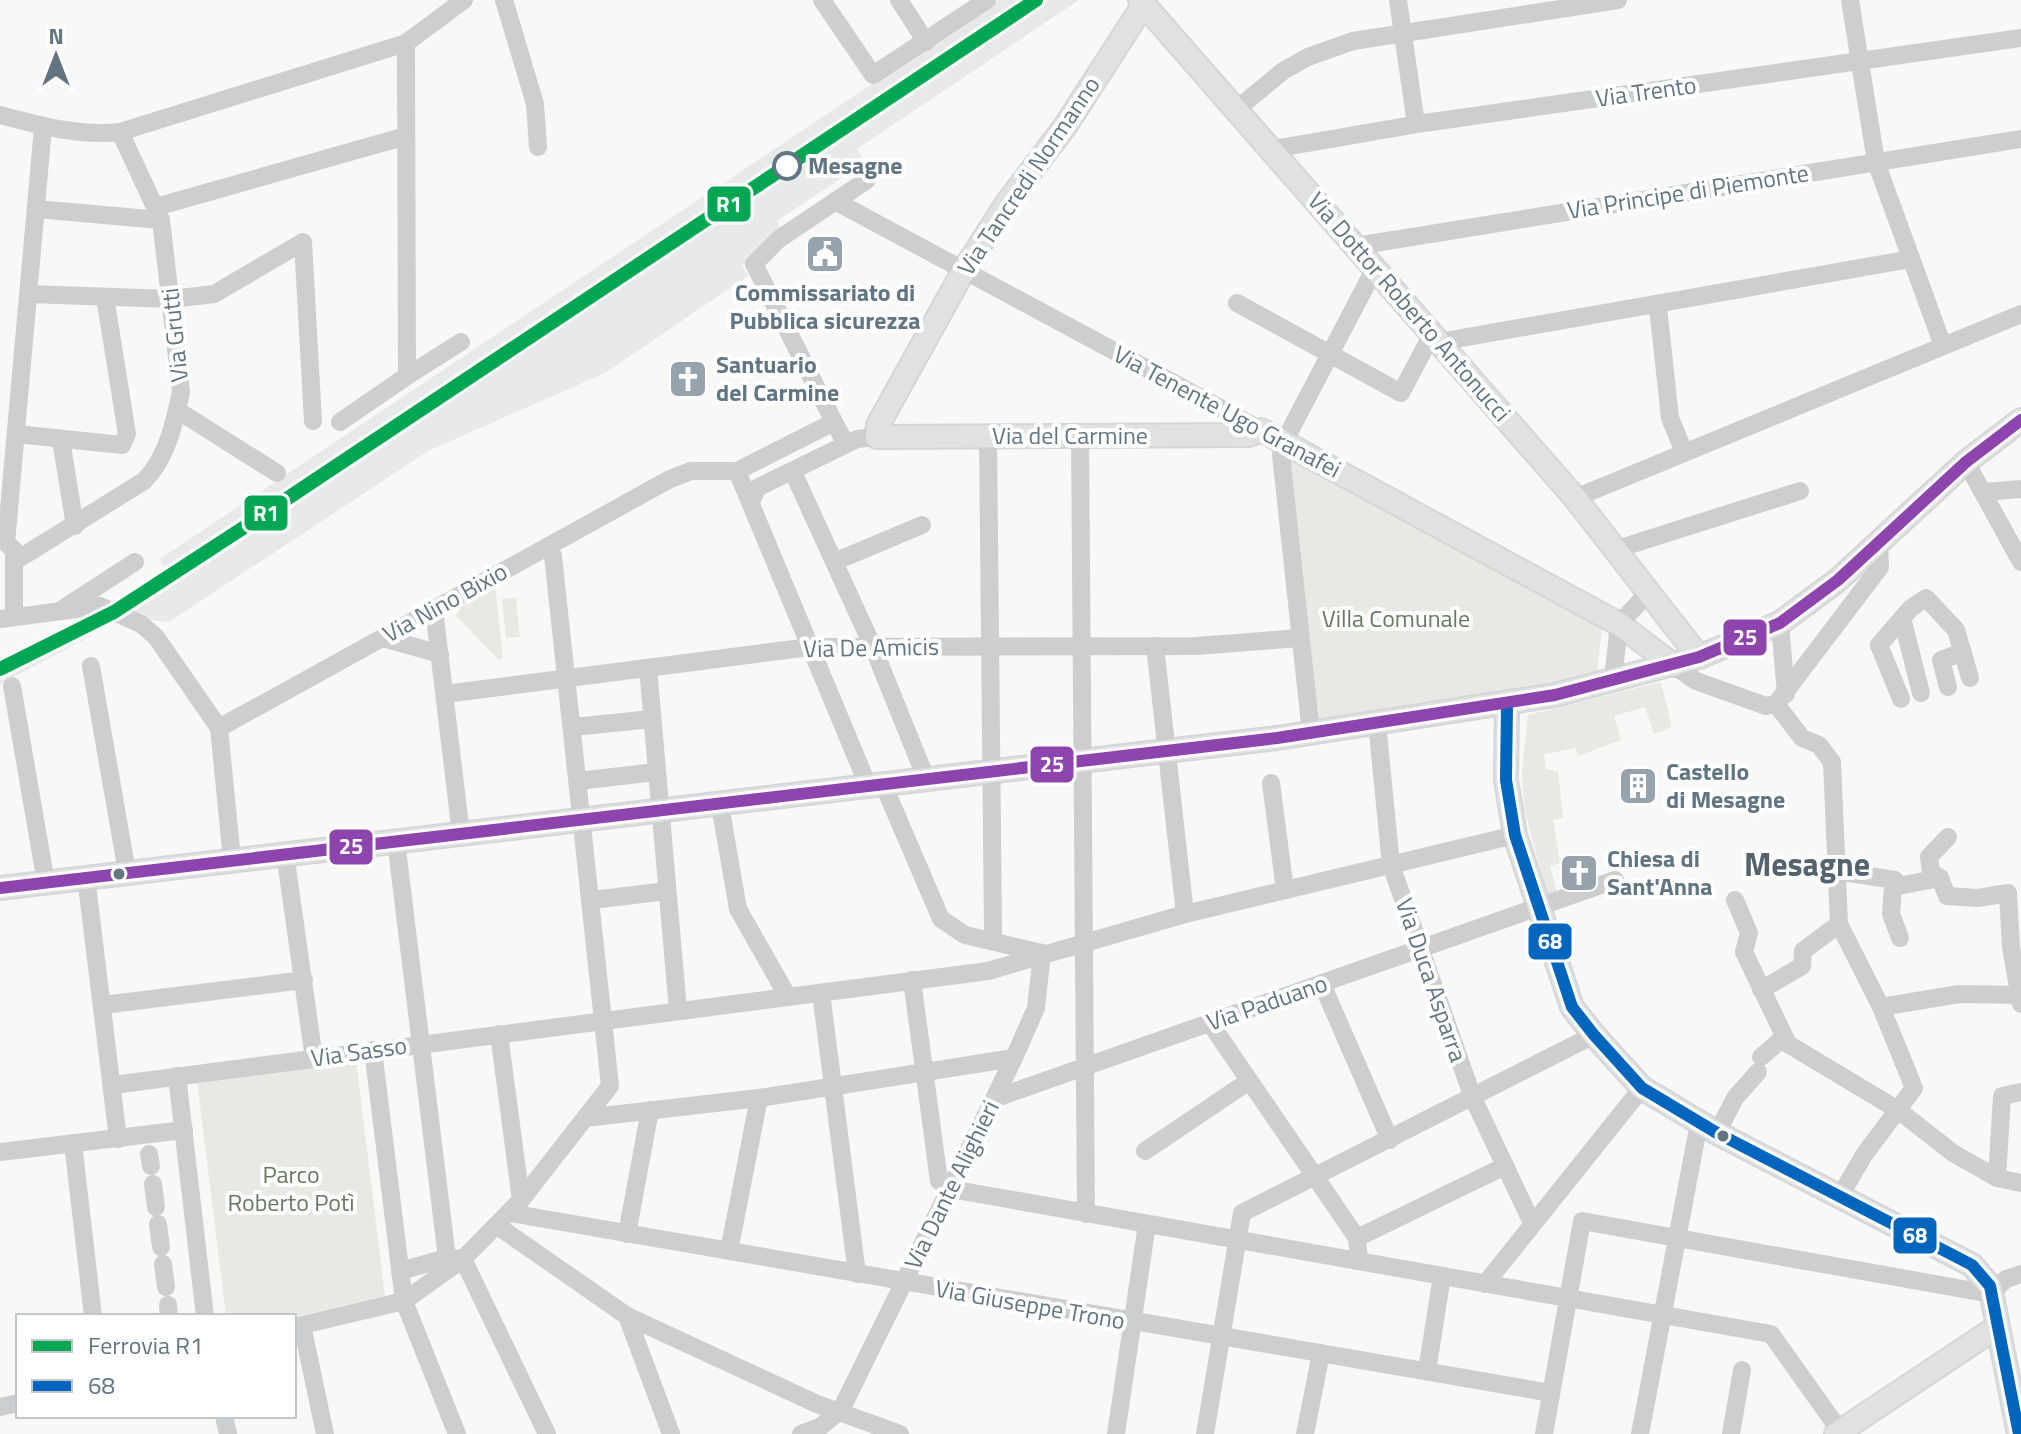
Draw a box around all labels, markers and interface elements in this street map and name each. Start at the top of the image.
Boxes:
north arrow [16,16,96,96]
text: N [48,19,64,53]
street label: Via Trento [1593,66,1698,116]
street label: Via Tancredi Normanno [948,69,1108,282]
place label: Mesagne [808,147,903,183]
marker: Mesagne [773,152,801,180]
street label: Via Principe di Piemonte [1565,154,1811,228]
street label: Via Dottor Roberto Antonucci [1300,183,1520,429]
line badge: R1 [706,185,752,223]
text: R1 [716,187,742,221]
public building icon: Commissariato di Pubblica sicurezza [804,233,846,275]
place label: Commissariato di Pubblica sicurezza [729,274,921,338]
street label: Via Grutti [151,286,197,384]
street label: Via Tenente Ugo Granafei [1107,336,1348,486]
place label: Santuario del Carmine [716,346,839,410]
church icon: Santuario del Carmine [667,358,709,400]
street label: Via del Carmine [992,417,1148,453]
line badge: R1 [243,494,289,532]
text: R1 [253,496,279,530]
street label: Via Nino Bixio [376,553,513,651]
park label: Villa Comunale [1322,600,1470,636]
line badge: 25 [1722,618,1768,657]
text: 25 [1733,620,1757,654]
street label: Via De Amicis [803,628,939,666]
line badge: 25 [1029,745,1075,784]
text: 25 [1040,747,1064,781]
place label: Castello di Mesagne [1666,753,1785,817]
building icon: Castello di Mesagne [1617,765,1659,807]
line badge: 25 [328,828,374,866]
text: 25 [339,829,363,863]
place label: Chiesa di Sant'Anna [1607,840,1713,904]
district label: Mesagne [1744,840,1870,888]
church icon: Chiesa di Sant'Anna [1558,852,1600,894]
unlabelled marker [111,866,127,882]
street label: Via Duca Asparra [1387,893,1477,1067]
line badge: 68 [1527,922,1573,961]
text: 68 [1538,924,1562,958]
street label: Via Paduano [1201,965,1332,1040]
street label: Via Sasso [309,1026,409,1076]
street label: Via Dante Alighieri [895,1094,1008,1275]
unlabelled marker [1715,1128,1731,1144]
park label: Parco Roberto Potì [227,1156,355,1220]
line badge: 68 [1892,1216,1938,1255]
text: 68 [1903,1218,1927,1252]
street label: Via Giuseppe Trono [932,1270,1128,1338]
legend [16,1314,296,1418]
text: Ferrovia R1 [88,1327,203,1363]
text: 68 [88,1367,115,1403]

